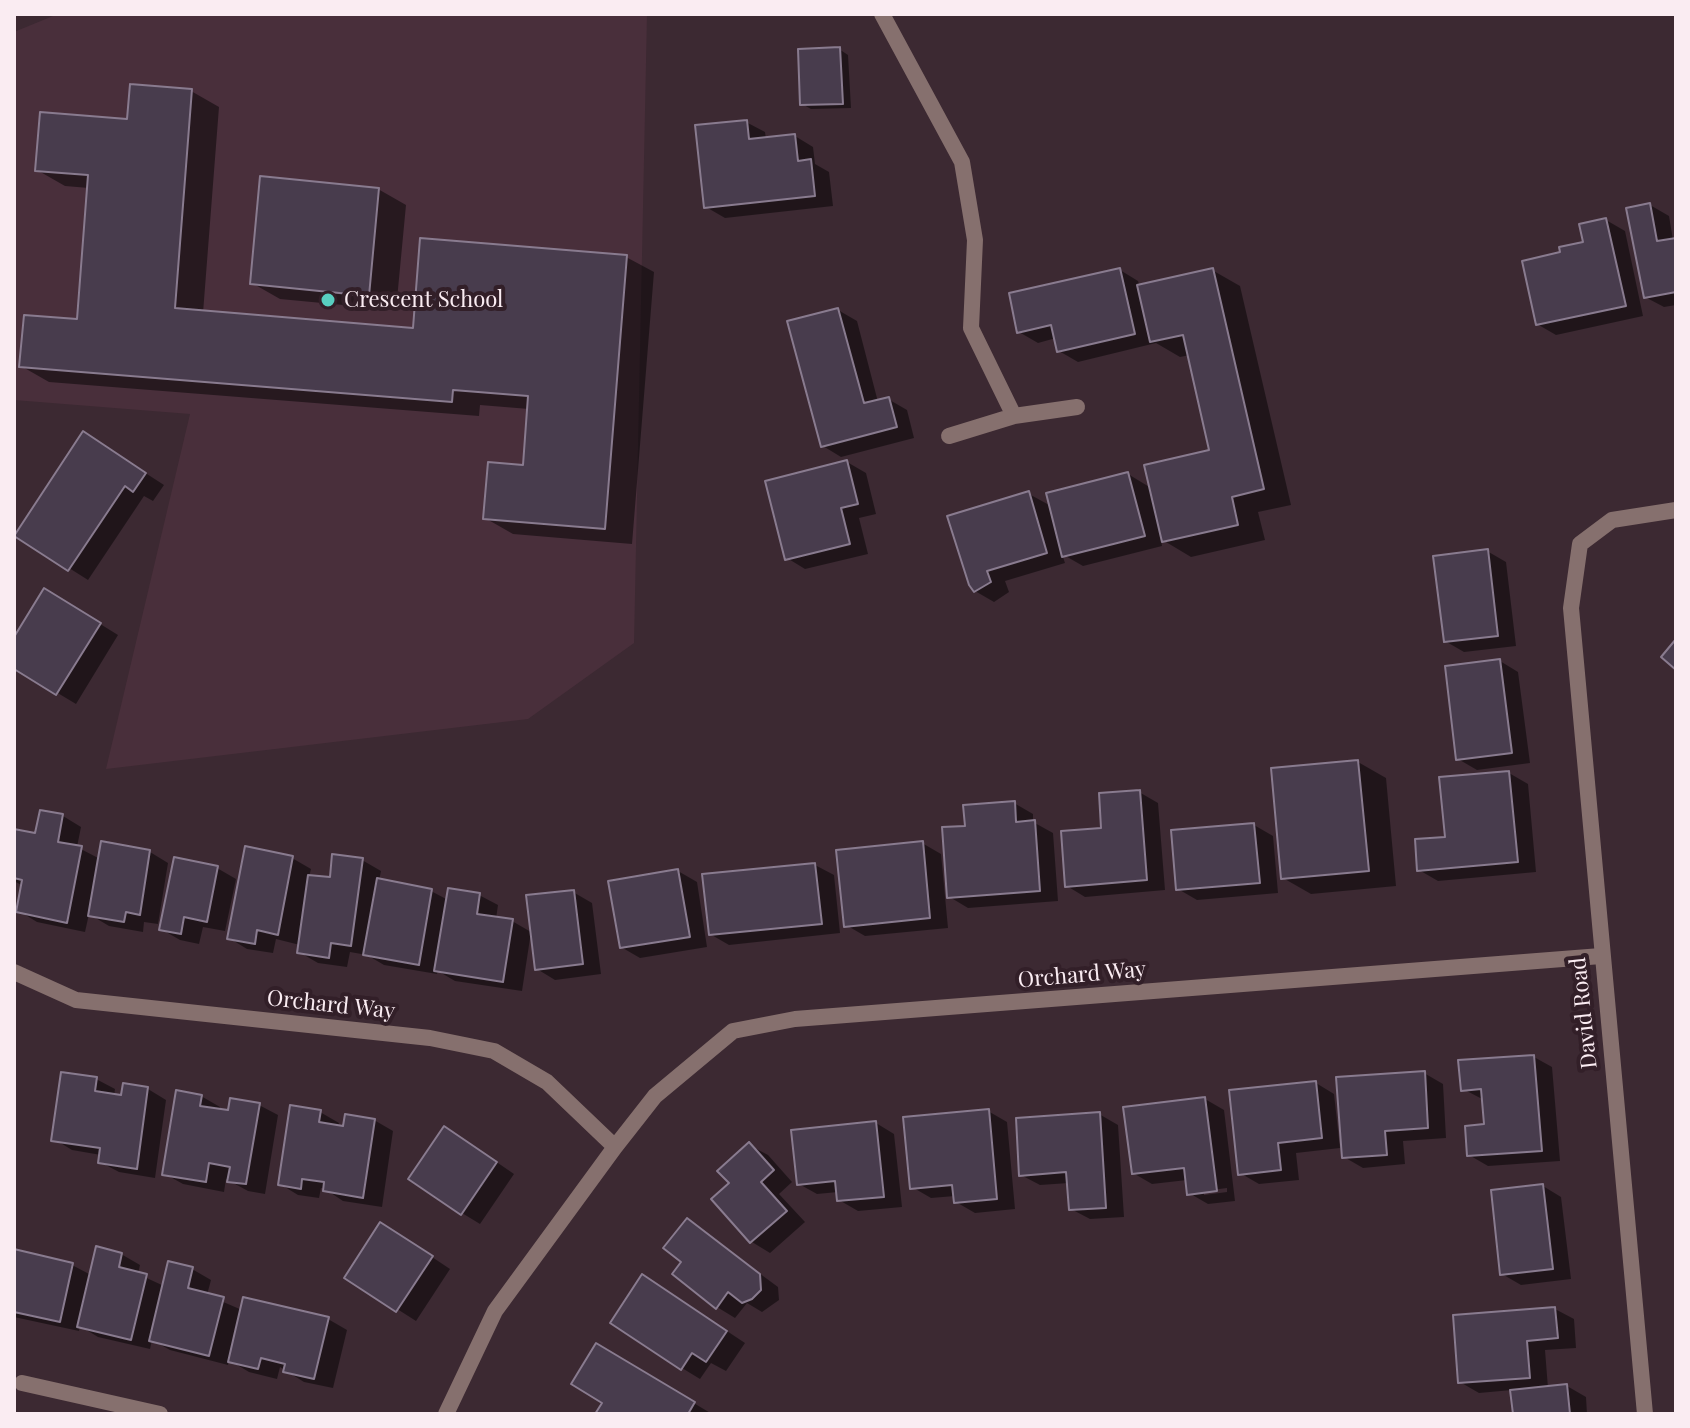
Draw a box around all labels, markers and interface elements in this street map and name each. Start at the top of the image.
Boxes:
place label: Crescent School [344,287,503,313]
marker: Crescent School [319,291,337,309]
street label: Orchard Way [1017,956,1147,994]
street label: David Road [1565,956,1603,1070]
street label: Orchard Way [266,985,396,1025]

